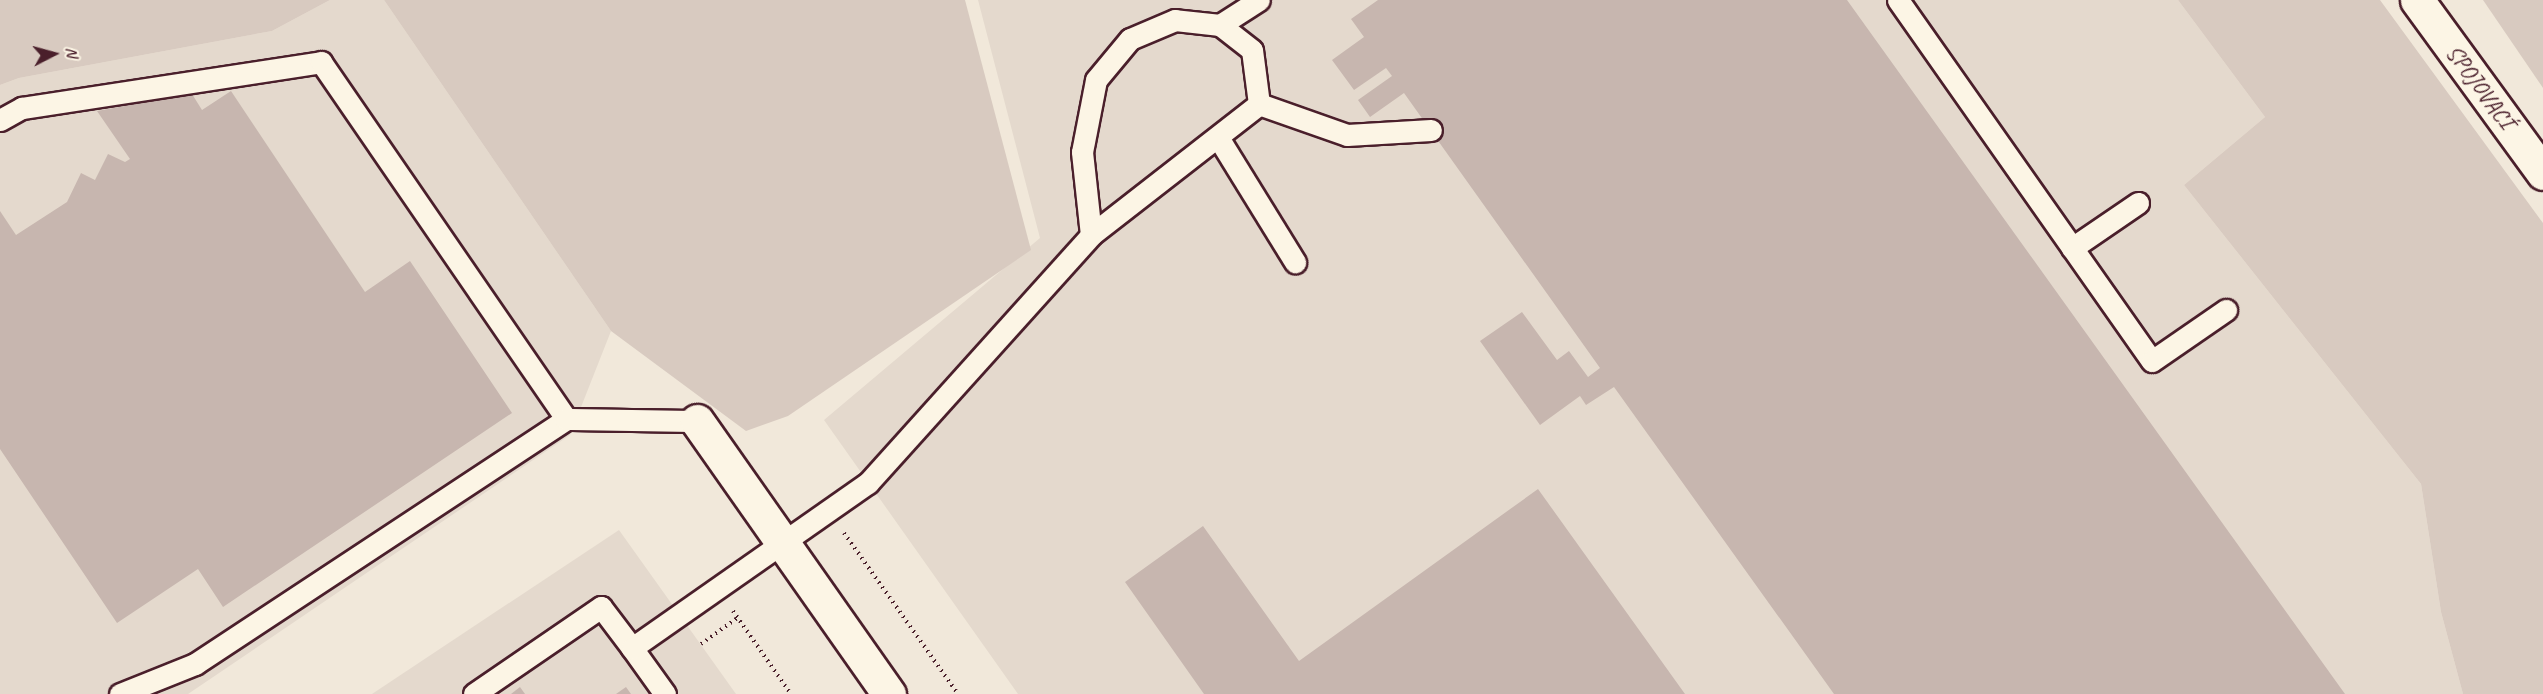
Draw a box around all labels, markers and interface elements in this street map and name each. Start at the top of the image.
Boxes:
north arrow [24,24,84,84]
street label: SPOJOVACÍ [2440,39,2520,135]
text: N [61,46,82,58]

